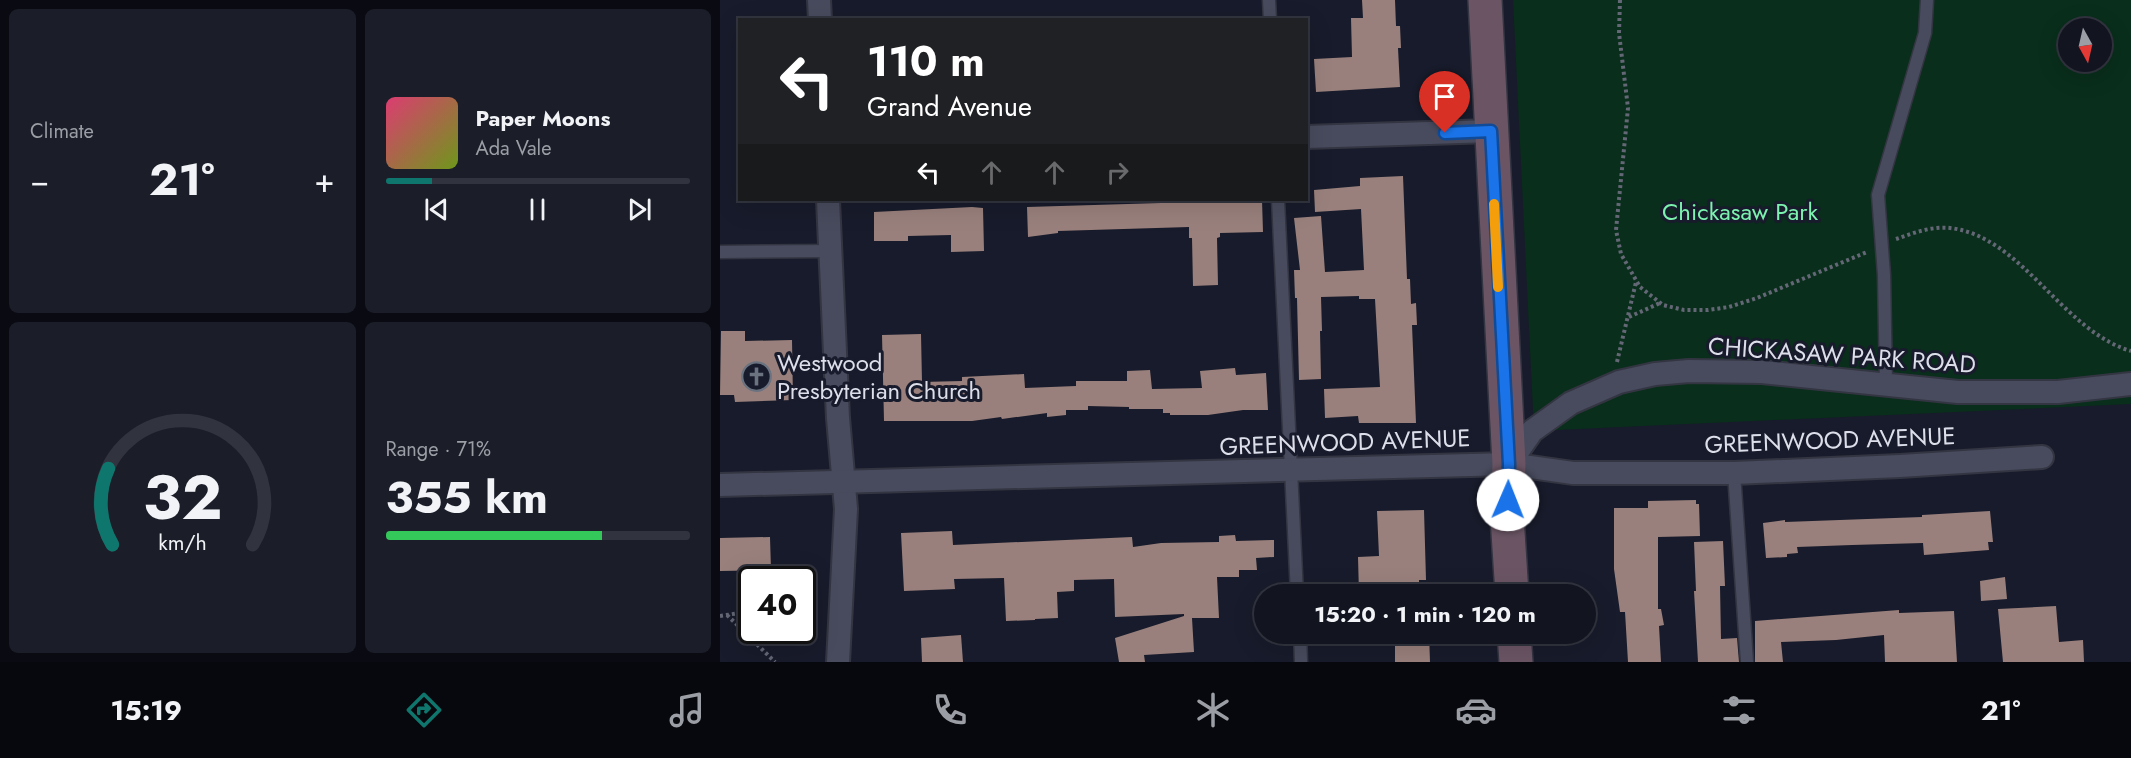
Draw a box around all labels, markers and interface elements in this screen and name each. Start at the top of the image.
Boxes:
north arrow [2058,18,2112,72]
map controls [2058,18,2112,72]
text: 110 m [867,31,985,92]
icon: left [768,42,846,120]
pin [1419,71,1470,133]
icon: arrive [1428,80,1461,113]
text: Grand Avenue [867,87,1032,126]
text: Paper Moons [476,102,610,134]
text: Climate [30,117,94,146]
text: Ada Vale [476,134,551,163]
text: 21° [149,147,215,212]
icon: left [912,156,945,189]
icon: ahead [975,156,1008,189]
icon: ahead [1038,156,1071,189]
icon: right [1101,156,1134,189]
text: − [30,157,49,204]
text: + [314,157,334,204]
icon: previous [420,193,453,226]
icon: pause [521,193,554,226]
icon: next [623,193,656,226]
park label: Chickasaw Park [1662,194,1819,229]
street label: CHICKASAW PARK ROAD [1707,328,1977,382]
place label: Westwood Presbyterian Church [777,345,981,408]
church icon: Westwood Presbyterian Church [740,360,772,392]
street label: GREENWOOD AVENUE [1704,418,1956,462]
street label: GREENWOOD AVENUE [1219,420,1471,464]
text: Range · 71% [386,435,491,464]
text: 32 [142,452,222,542]
text: 355 km [386,465,548,530]
position arrow [1476,468,1540,532]
text: km/h [158,527,206,558]
speed limit sign: 40 [738,566,816,644]
text: 15:20 · 1 min · 120 m [1314,598,1536,630]
icon: directions [403,689,445,731]
icon: music [666,689,708,731]
icon: phone [929,689,971,731]
icon: climate [1192,689,1234,731]
icon: car [1455,689,1497,731]
icon: filters [1718,689,1760,731]
text: 15:19 [110,691,182,730]
text: 21° [1981,691,2020,730]

